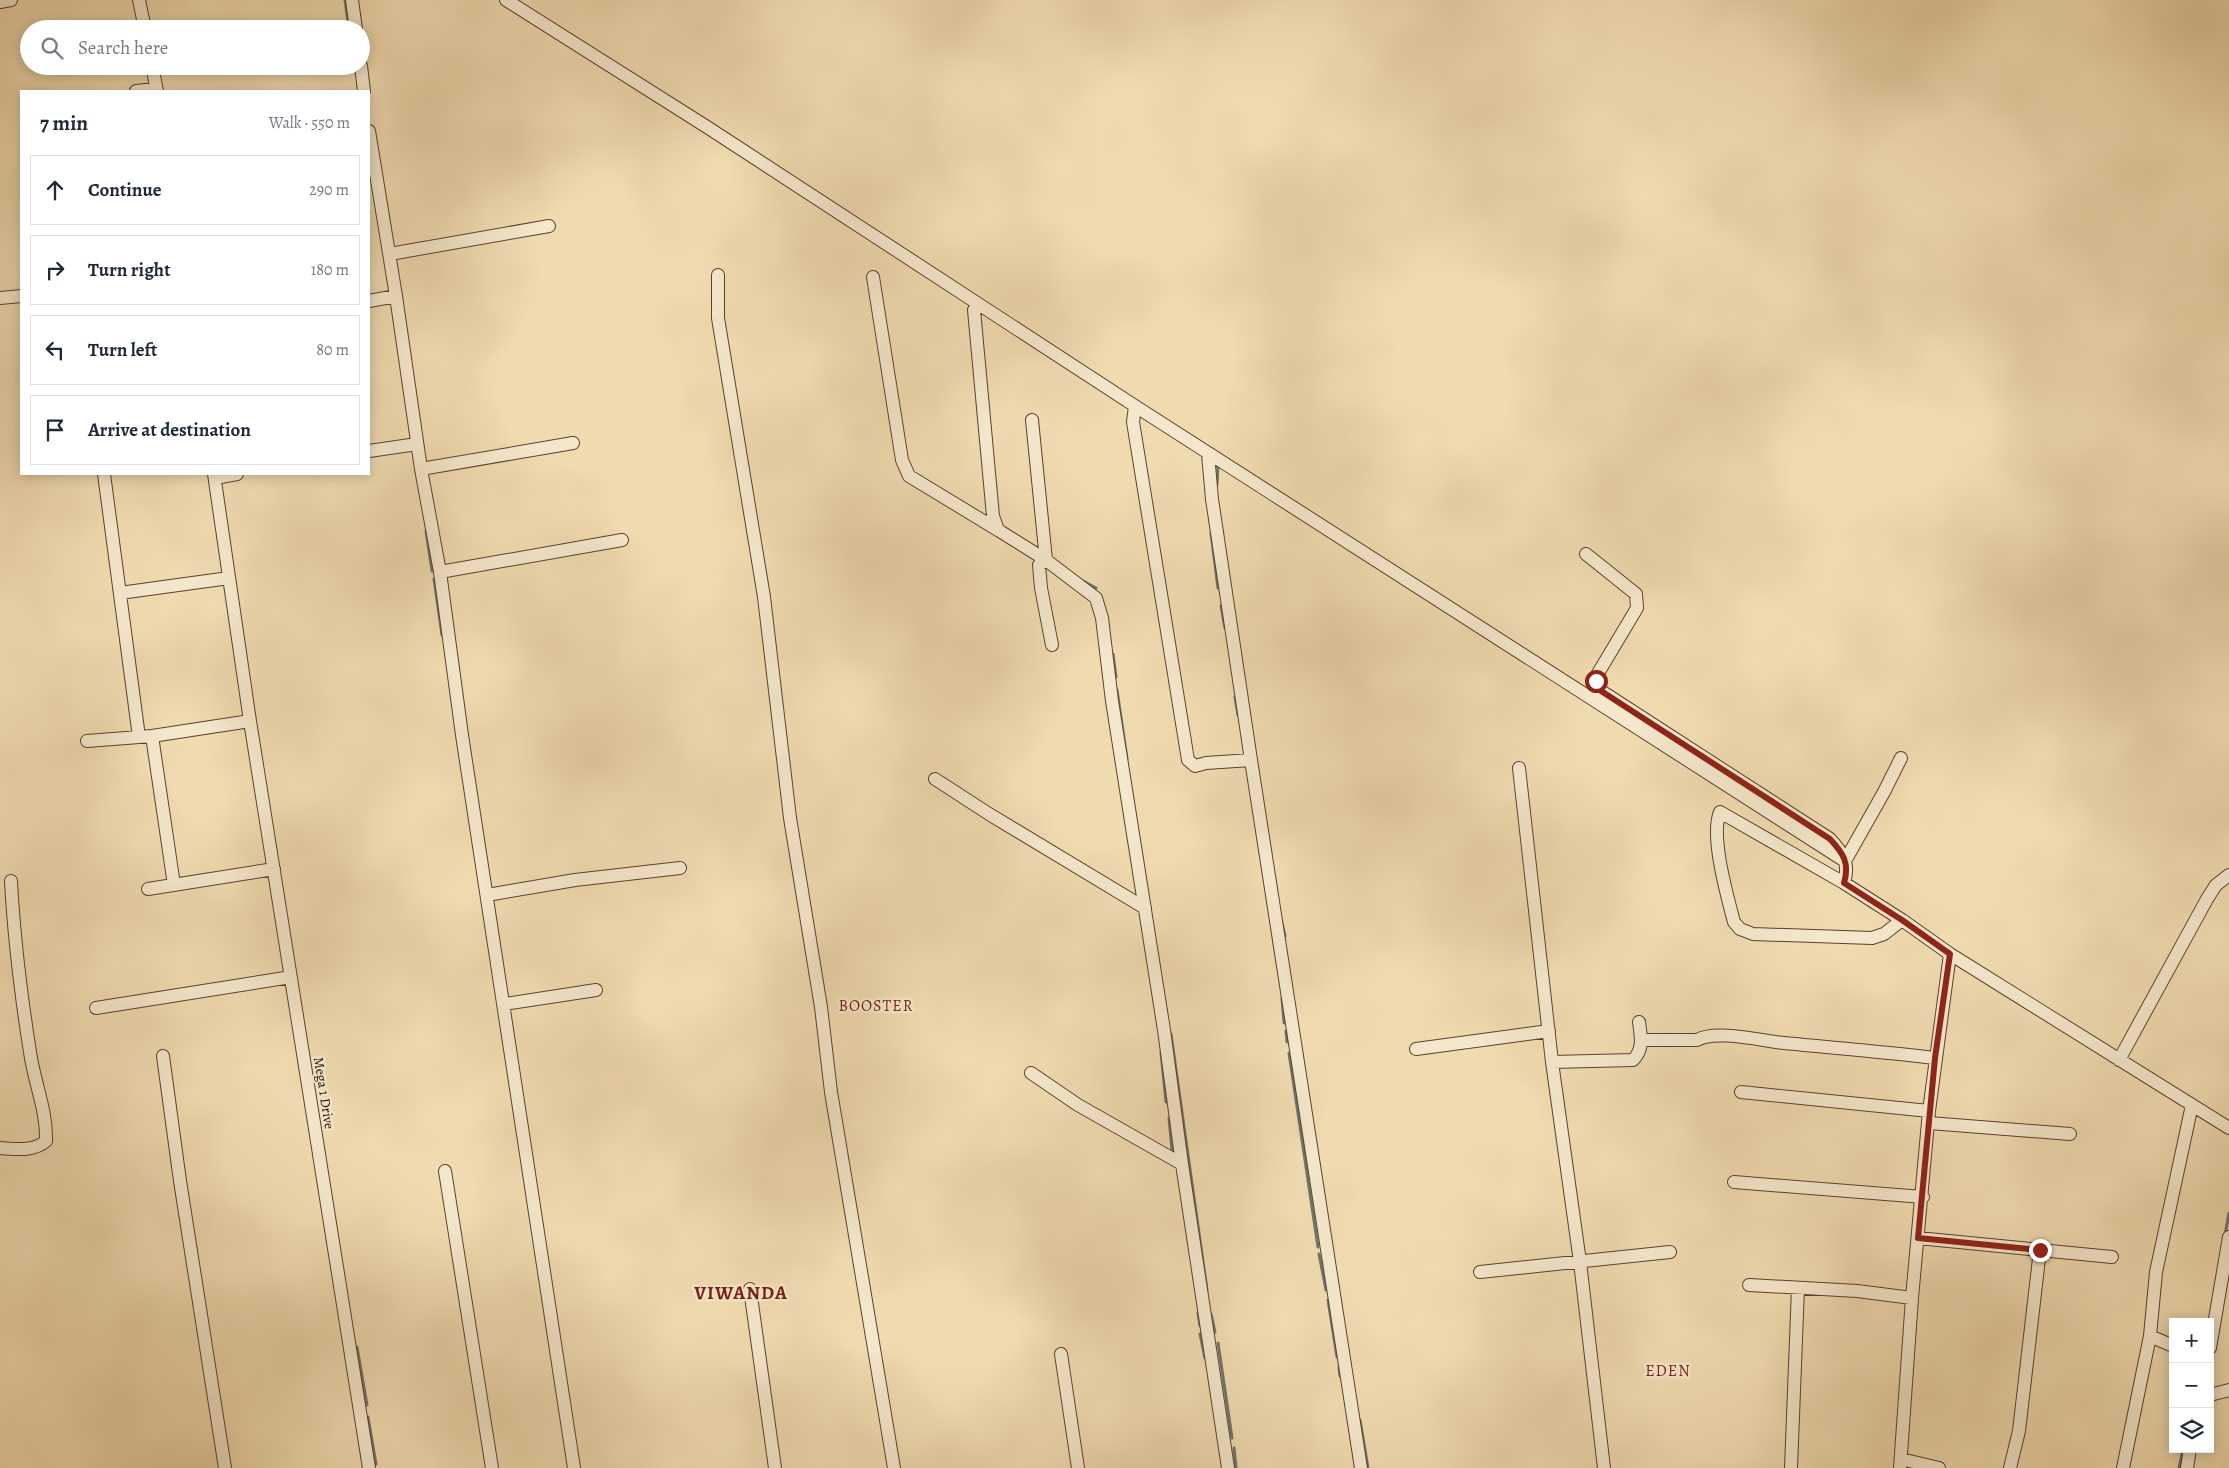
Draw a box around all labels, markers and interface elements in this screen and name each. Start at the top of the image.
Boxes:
search box [20,20,370,75]
icon: search [38,34,66,62]
text: Search here [78,35,168,61]
text: 7 min [40,109,88,137]
text: Walk · 550 m [269,112,350,134]
icon: ahead [41,176,69,204]
text: Continue [88,177,162,203]
text: 290 m [309,179,349,201]
icon: right [41,256,69,284]
text: Turn right [88,257,170,283]
text: 180 m [311,259,349,281]
icon: left [41,336,69,364]
text: Turn left [88,337,157,363]
text: 80 m [316,339,349,361]
icon: arrive [41,416,69,444]
text: Arrive at destination [88,417,251,443]
route start [1585,670,1608,693]
district label: BOOSTER [838,995,914,1017]
street label: Mega 1 Drive [309,1056,339,1130]
route end [2029,1239,2052,1262]
district label: VIWANDA [693,1280,788,1306]
map controls [2169,1318,2214,1453]
button: + [2169,1318,2214,1363]
district label: EDEN [1645,1360,1691,1382]
button: − [2169,1363,2214,1408]
button: layers [2169,1408,2214,1453]

